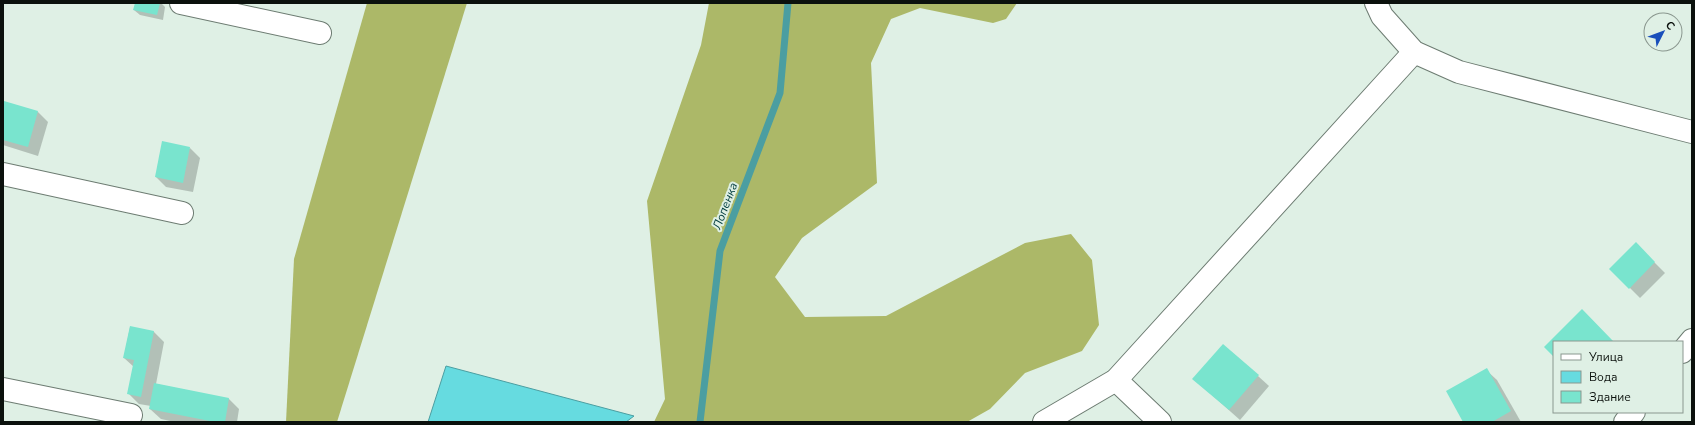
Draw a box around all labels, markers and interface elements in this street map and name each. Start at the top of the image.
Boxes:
north arrow [1643,12,1683,52]
text: С [1662,18,1678,34]
water label: Лопенка [708,180,741,233]
legend [1553,341,1683,413]
text: Улица [1588,349,1623,365]
text: Вода [1589,369,1617,385]
text: Здание [1589,389,1631,405]

